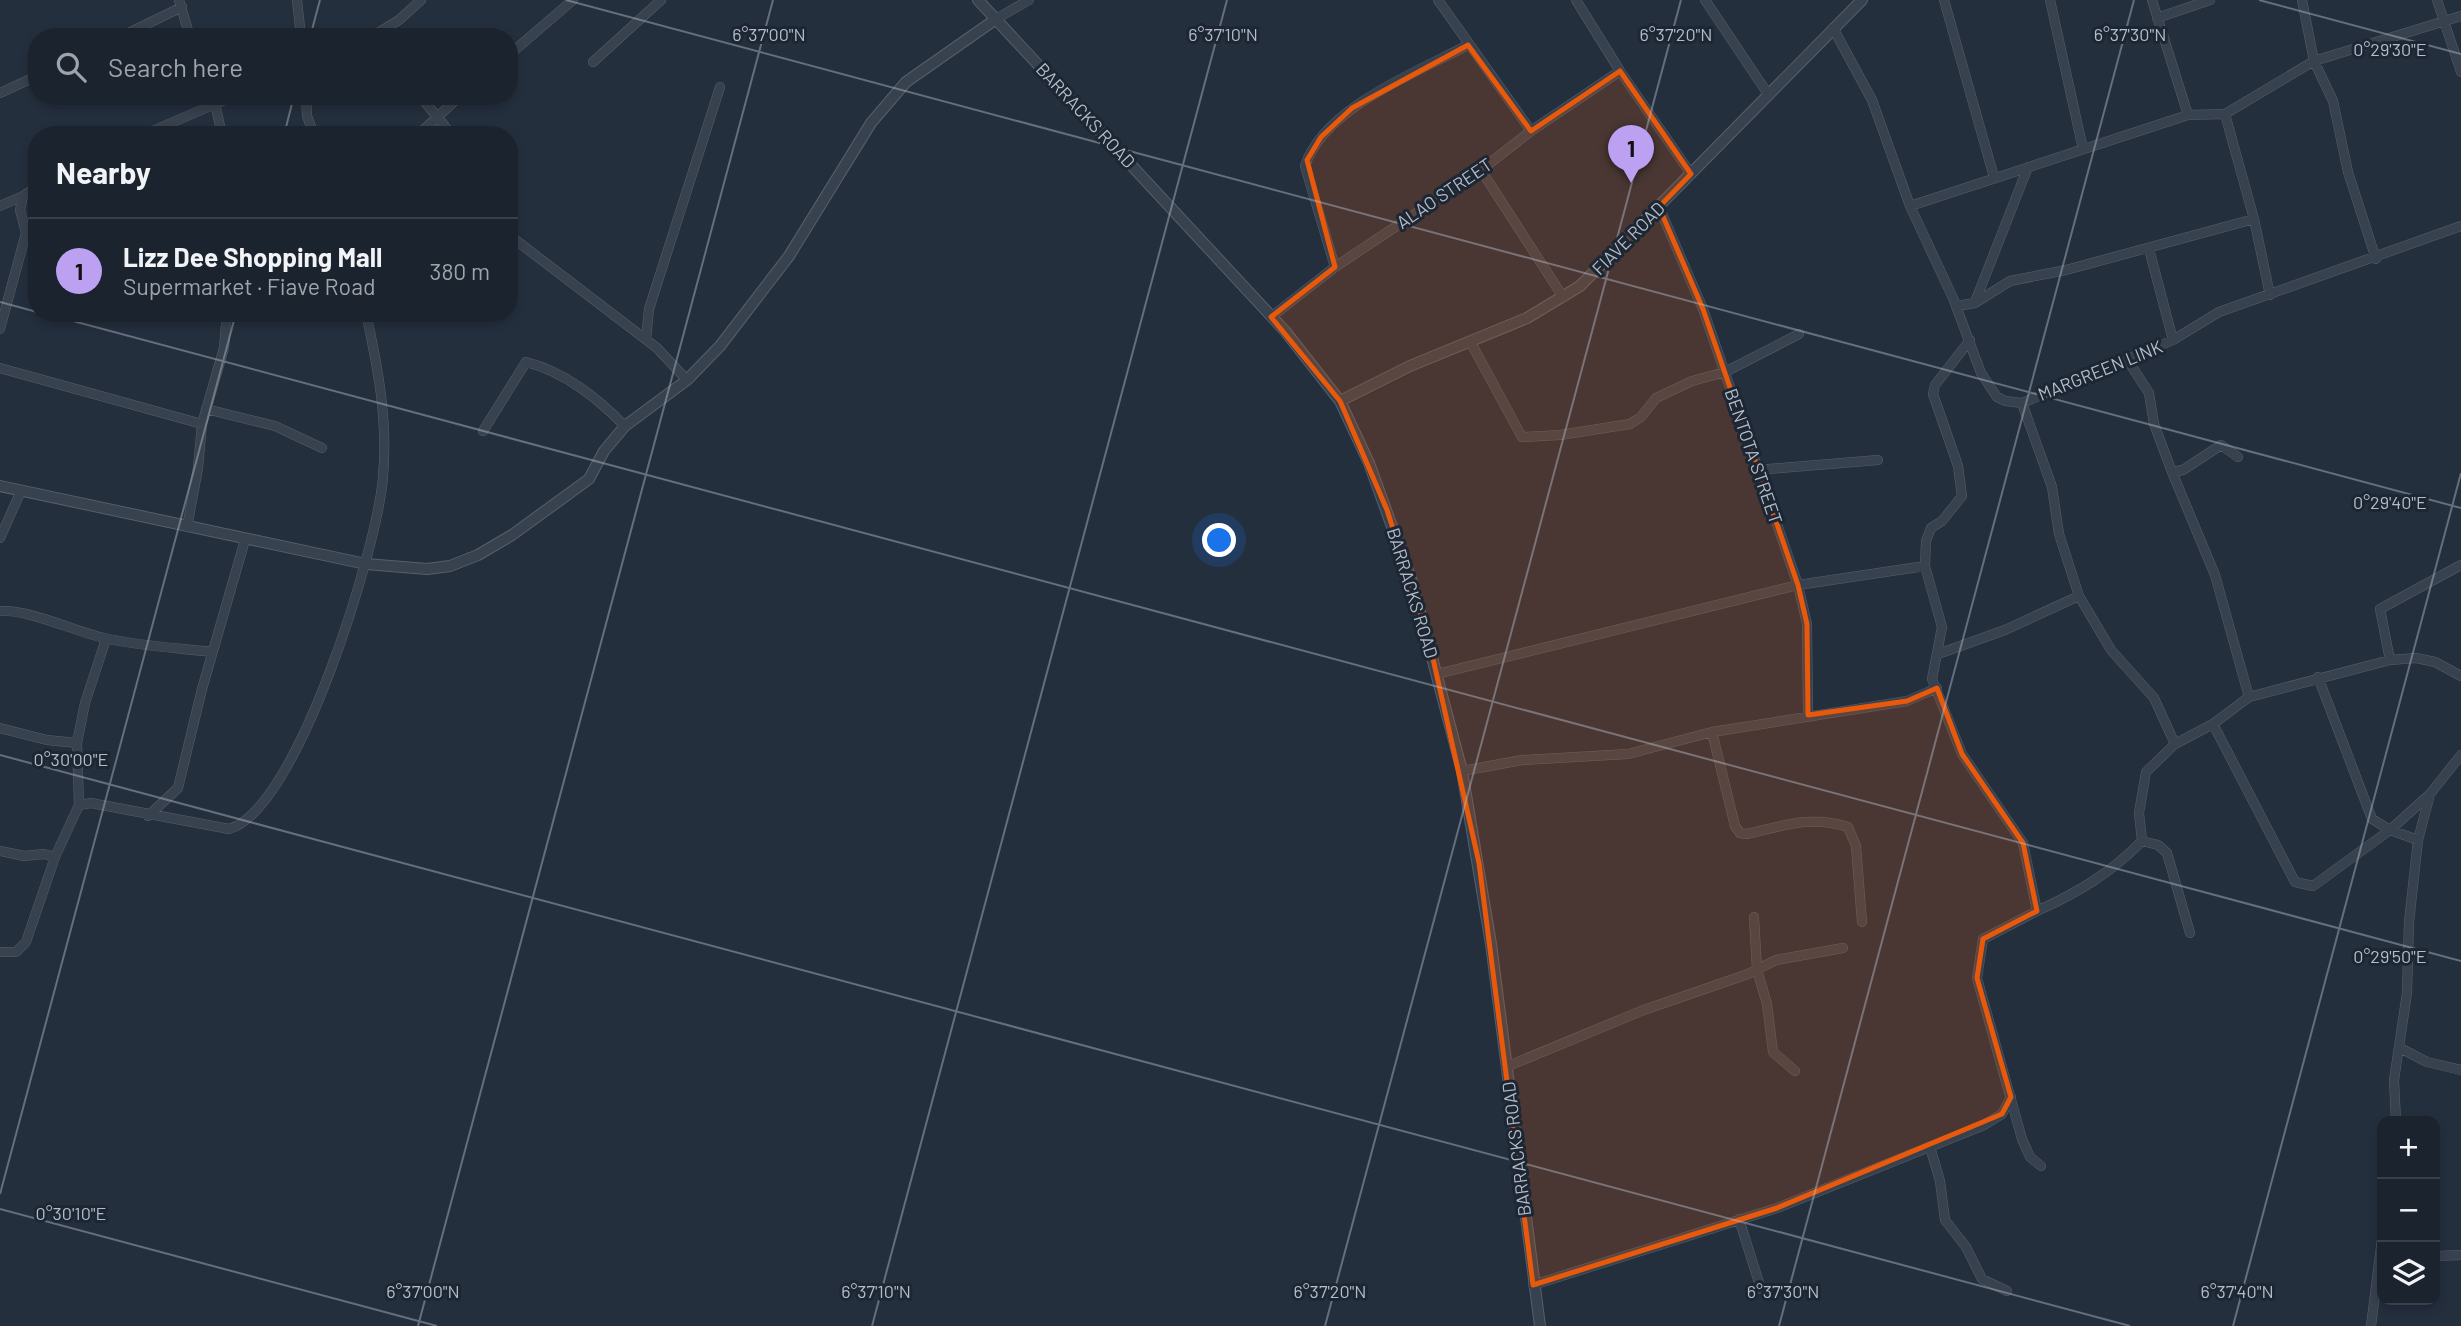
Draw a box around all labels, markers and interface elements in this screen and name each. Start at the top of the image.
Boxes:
text: 6°37'00"N [732,23,806,45]
text: 6°37'10"N [1188,23,1258,45]
text: 6°37'20"N [1639,23,1713,45]
text: 6°37'30"N [2094,23,2166,45]
search box [28,28,518,105]
text: 0°29'30"E [2353,38,2427,60]
icon: search [52,48,90,86]
text: Search here [108,51,243,82]
street label: BARRACKS ROAD [1032,58,1140,172]
pin: 1 [1608,125,1654,183]
street label: ALAO STREET [1392,153,1496,233]
text: Nearby [56,154,151,190]
street label: FIAVE ROAD [1587,197,1669,279]
text: Lizz Dee Shopping Mall [123,241,382,272]
text: 1 [75,257,83,285]
text: 380 m [430,257,490,285]
text: Supermarket · Fiave Road [123,272,375,300]
street label: MARGREEN LINK [2034,335,2166,405]
street label: BENTOTA STREET [1720,385,1788,527]
text: 0°29'40"E [2353,491,2427,513]
your location [1202,523,1236,557]
street label: BARRACKS ROAD [1383,525,1443,661]
text: 0°30'00"E [34,748,108,770]
text: 0°29'50"E [2353,945,2427,967]
street label: BARRACKS ROAD [1497,1080,1535,1218]
map controls [2377,1116,2440,1305]
button: + [2377,1116,2440,1179]
button: − [2377,1179,2440,1242]
text: 0°30'10"E [36,1202,106,1224]
button: layers [2377,1242,2440,1305]
text: 6°37'00"N [386,1280,460,1302]
text: 6°37'10"N [841,1280,911,1302]
text: 6°37'20"N [1293,1280,1367,1302]
text: 6°37'30"N [1747,1280,1819,1302]
text: 6°37'40"N [2200,1280,2274,1302]

